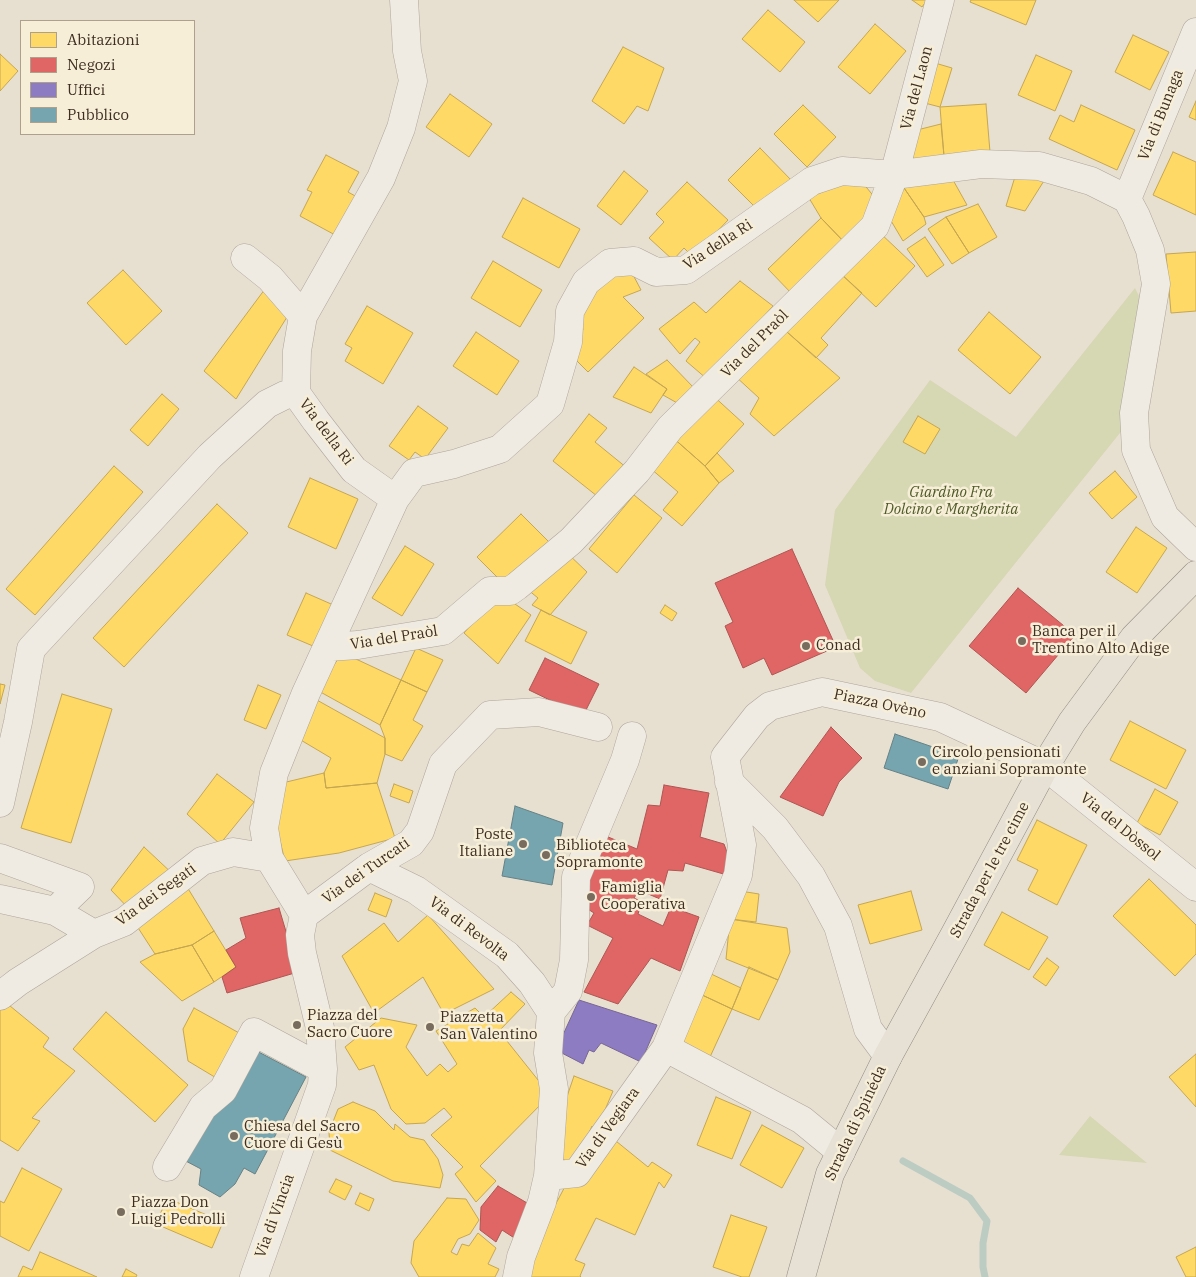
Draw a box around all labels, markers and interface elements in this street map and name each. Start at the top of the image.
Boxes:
legend [20,20,195,135]
text: Abitazioni [67,30,140,49]
street label: Via del Laon [897,44,937,132]
text: Negozi [67,55,115,74]
street label: Via di Bunaga [1135,67,1187,163]
text: Uffici [67,80,105,99]
text: Pubblico [67,105,129,124]
street label: Via della Ri [680,216,756,274]
street label: Via del Praòl [717,306,793,382]
street label: Via della Ri [295,395,357,469]
park label: Giardino Fra Dolcino e Margherita [884,484,1018,519]
street label: Via del Praòl [349,622,439,654]
place label: Banca per il Trentino Alto Adige [1032,623,1169,658]
marker: Banca per il Trentino Alto Adige [1016,635,1028,647]
place label: Conad [816,637,861,655]
marker: Conad [800,640,812,652]
street label: Piazza Ovèno [832,685,928,723]
place label: Circolo pensionati e anziani Sopramonte [932,744,1087,779]
marker: Circolo pensionati e anziani Sopramonte [916,756,928,768]
street label: Via del Dòssol [1076,789,1164,865]
street label: Strada per le tre cime [946,799,1034,941]
place label: Poste Italiane [459,826,513,861]
street label: Via dei Turcati [319,834,413,908]
place label: Biblioteca Sopramonte [556,837,643,872]
marker: Poste Italiane [517,838,529,850]
marker: Biblioteca Sopramonte [540,849,552,861]
street label: Via dei Segati [113,860,199,930]
place label: Famiglia Cooperativa [601,879,686,914]
marker: Famiglia Cooperativa [585,891,597,903]
street label: Via di Revolta [425,893,513,965]
place label: Piazza del Sacro Cuore [307,1007,392,1042]
place label: Piazzetta San Valentino [440,1009,537,1044]
marker: Piazza del Sacro Cuore [291,1019,303,1031]
marker: Piazzetta San Valentino [424,1021,436,1033]
street label: Strada di Spinéda [821,1063,891,1183]
street label: Via di Vegiara [572,1084,644,1172]
place label: Chiesa del Sacro Cuore di Gesù [244,1118,360,1153]
marker: Chiesa del Sacro Cuore di Gesù [228,1130,240,1142]
street label: Via di Vincia [251,1172,299,1260]
place label: Piazza Don Luigi Pedrolli [131,1194,225,1229]
marker: Piazza Don Luigi Pedrolli [115,1206,127,1218]

